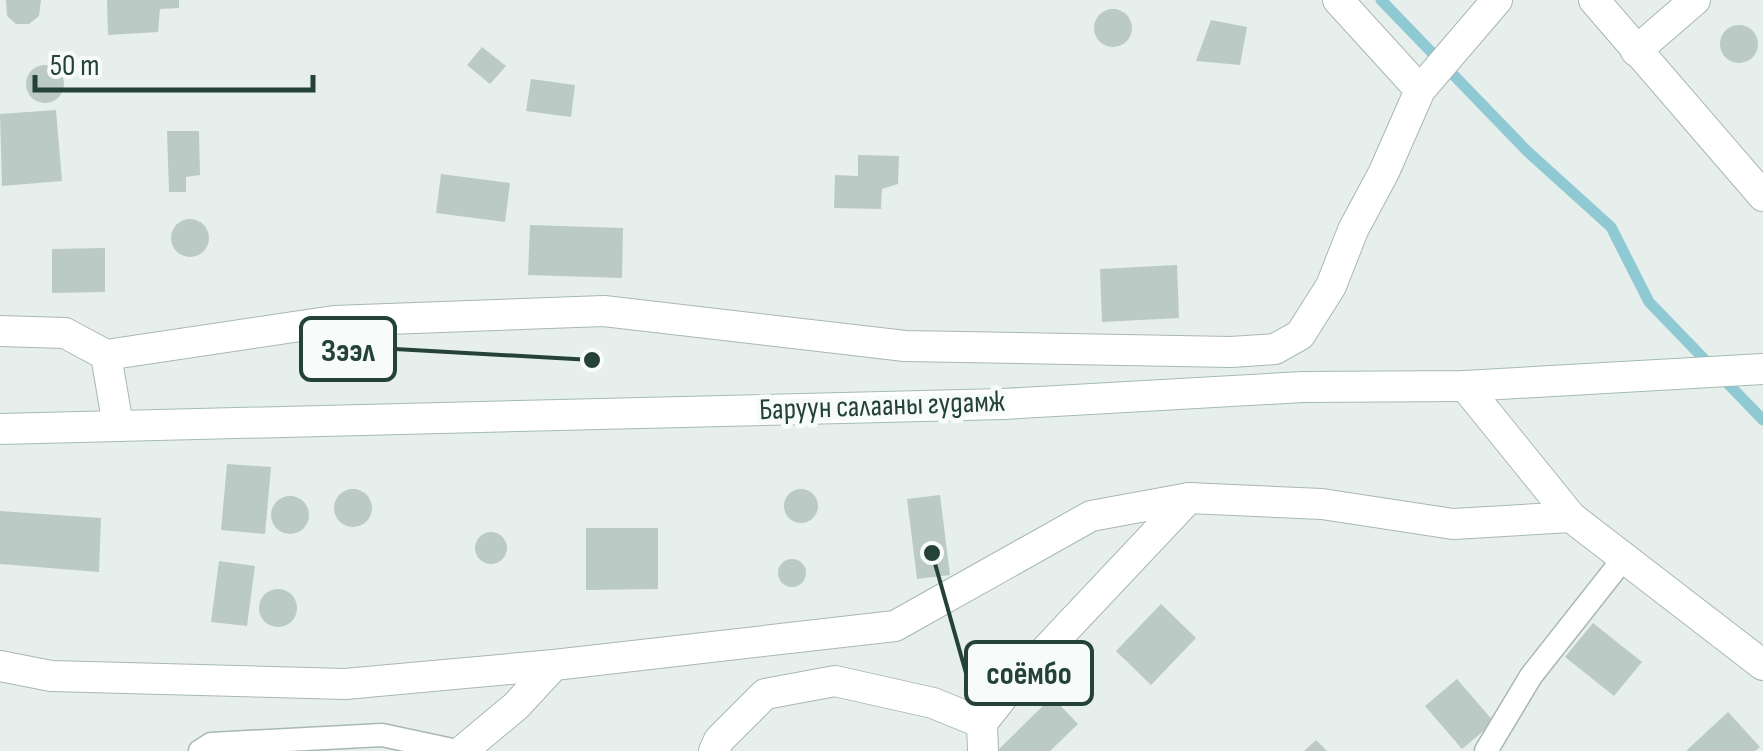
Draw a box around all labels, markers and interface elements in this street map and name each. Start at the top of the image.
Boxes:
scale bar [35,30,312,92]
text: 50 m [50,48,99,84]
callout: Зээл [301,318,395,380]
text: Зээл [321,332,376,371]
street label: Баруун салааны гудамж [758,384,1006,428]
callout: соёмбо [966,642,1092,704]
text: соёмбо [986,655,1072,694]

